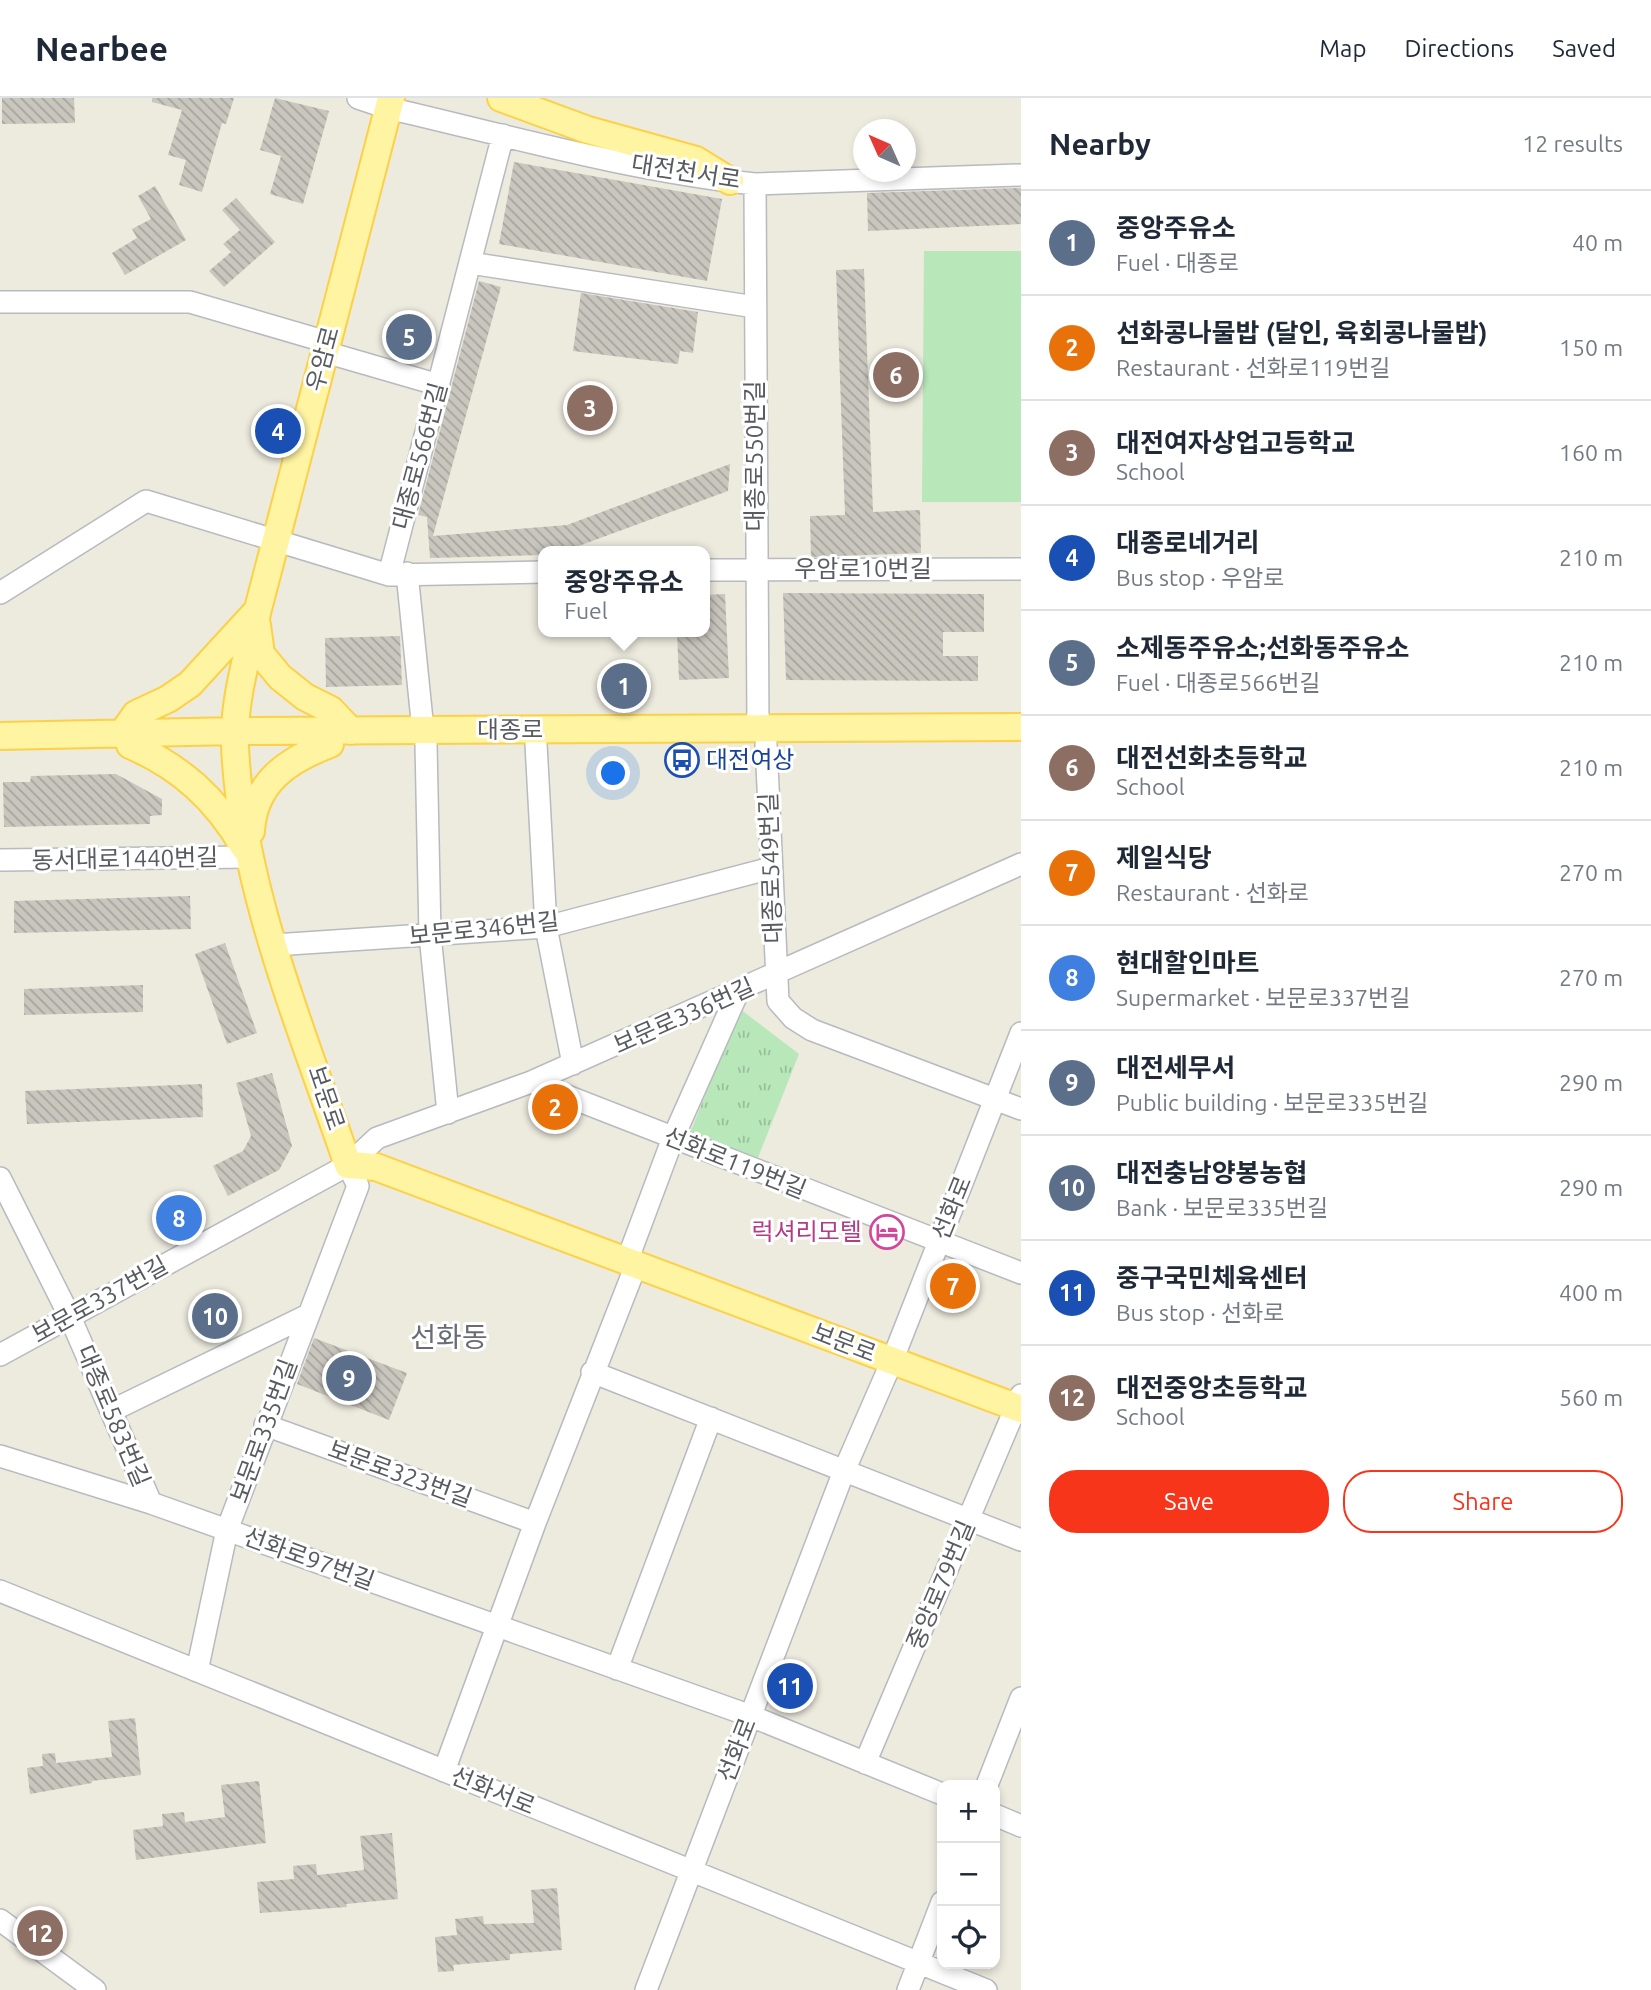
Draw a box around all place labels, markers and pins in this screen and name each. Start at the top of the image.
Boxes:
pin: 5 [386,311,432,363]
pin: 6 [873,349,919,401]
pin: 3 [567,382,613,434]
pin: 4 [255,405,301,457]
pin: 1 [601,660,647,712]
bus stop icon: 대전여상 [663,741,701,779]
place label: 대전여상 [706,746,794,773]
pin: 2 [532,1081,578,1133]
pin: 8 [156,1192,202,1244]
hotel icon: 럭셔리모텔 [868,1213,906,1251]
place label: 럭셔리모텔 [752,1218,862,1245]
pin: 7 [930,1260,976,1312]
pin: 10 [192,1290,238,1342]
pin: 9 [326,1352,372,1404]
pin: 11 [767,1660,813,1712]
pin: 12 [17,1907,63,1959]

